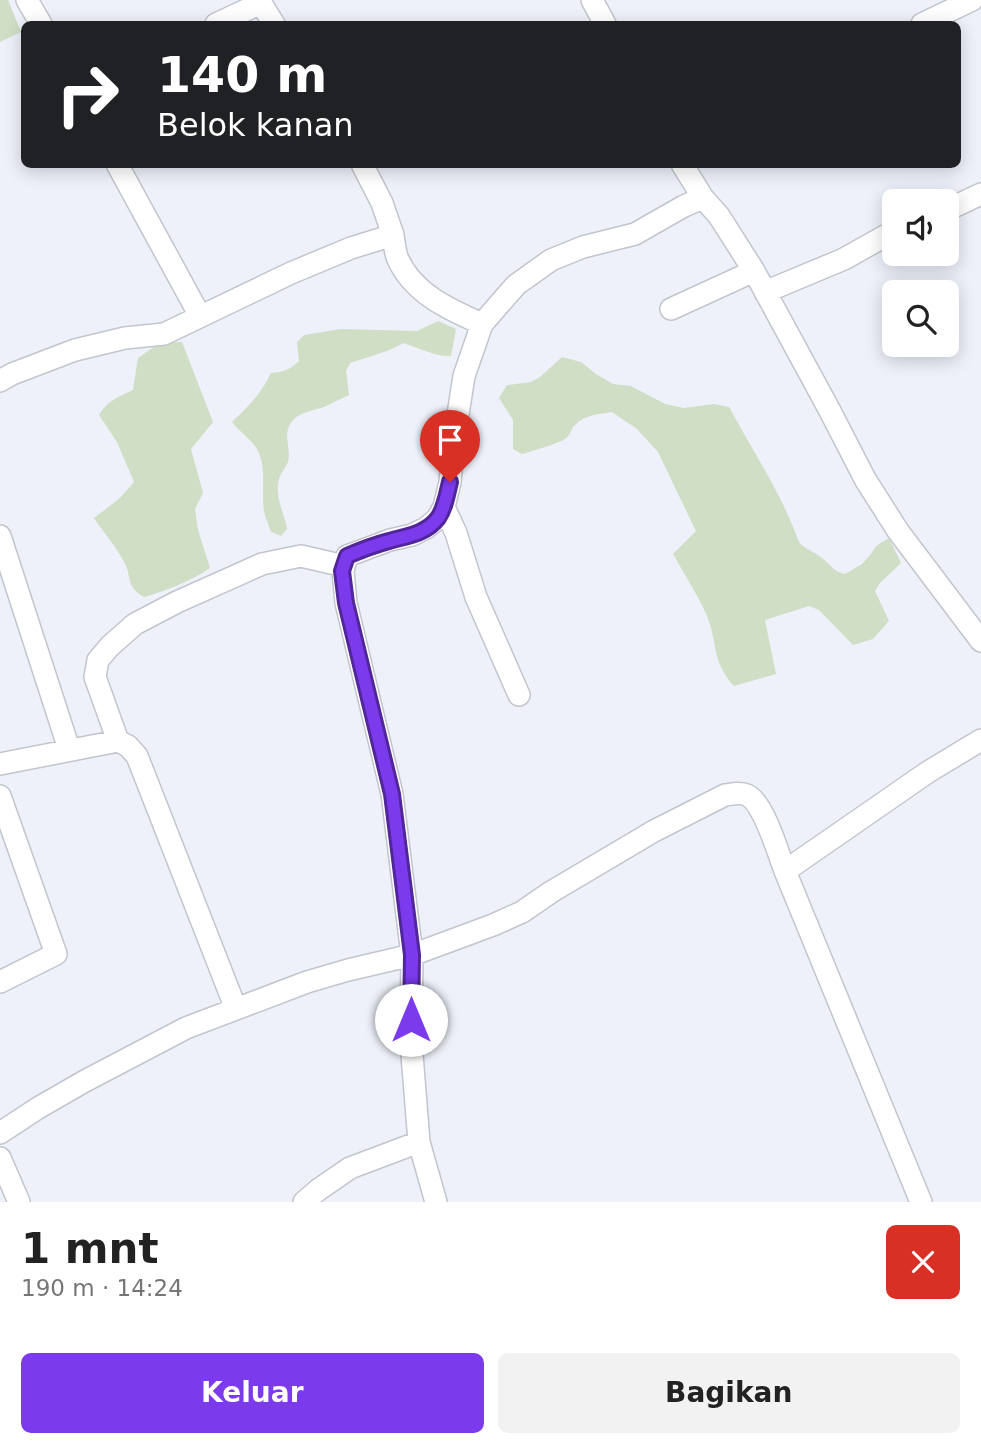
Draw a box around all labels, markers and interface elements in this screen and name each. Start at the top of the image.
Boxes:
text: 140 m [157,47,327,104]
icon: right [42,49,133,140]
text: Belok kanan [157,106,354,144]
map controls [882,189,959,357]
button: sound [882,189,959,266]
button: search [882,280,959,357]
pin [420,410,480,482]
icon: arrive [431,421,469,459]
position arrow [374,983,448,1057]
text: 1 mnt [21,1224,159,1273]
button: close [886,1225,960,1299]
text: 190 m · 14:24 [21,1275,183,1301]
button: Keluar [21,1353,484,1433]
button: Bagikan [498,1353,960,1433]

